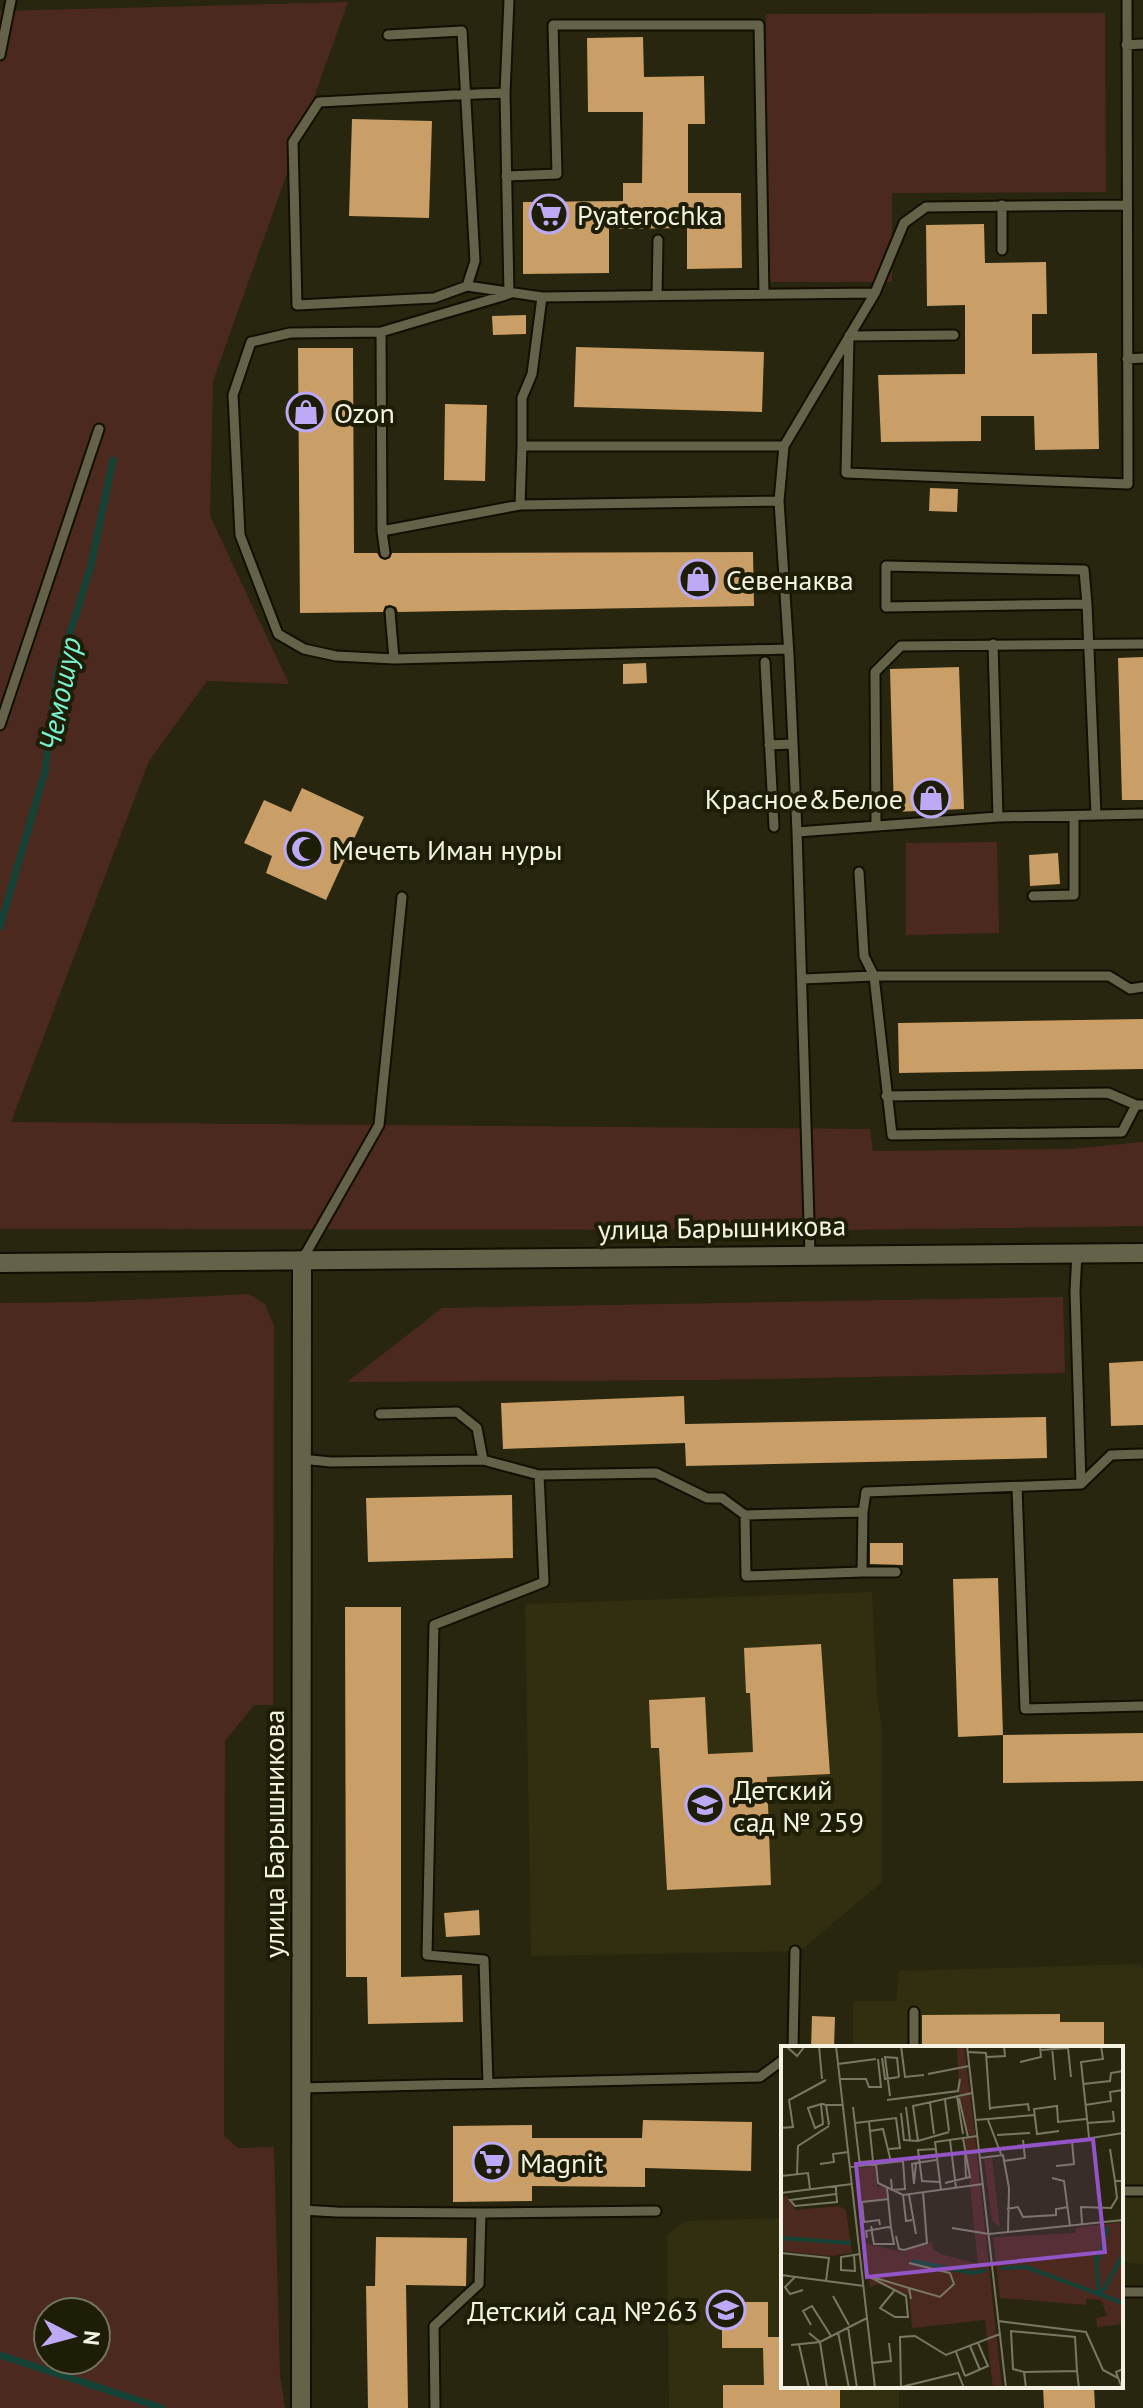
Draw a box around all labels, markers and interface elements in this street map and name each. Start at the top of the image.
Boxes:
supermarket icon: Pyaterochka [528,193,570,235]
place label: Pyaterochka [577,196,723,233]
shop icon: Ozon [285,391,327,433]
place label: Ozon [334,394,395,431]
shop icon: Севенаква [677,558,719,600]
place label: Севенаква [726,561,854,598]
water label: Чемошур [29,634,89,754]
shop icon: Красное&Белое [910,777,952,819]
place label: Красное&Белое [705,780,903,817]
mosque icon: Мечеть Иман нуры [283,828,325,870]
place label: Мечеть Иман нуры [332,831,562,868]
street label: улица Барышникова [597,1206,847,1248]
street label: улица Барышникова [255,1710,292,1958]
place label: Детский сад № 259 [733,1771,864,1840]
school or university icon: Детский сад № 259 [684,1784,726,1826]
inset map [781,2046,1123,2388]
supermarket icon: Magnit [471,2141,513,2183]
place label: Magnit [520,2144,604,2181]
school or university icon: Детский сад №263 [705,2289,747,2331]
place label: Детский сад №263 [467,2292,698,2329]
north arrow [32,2296,112,2376]
text: N [77,2329,107,2347]

